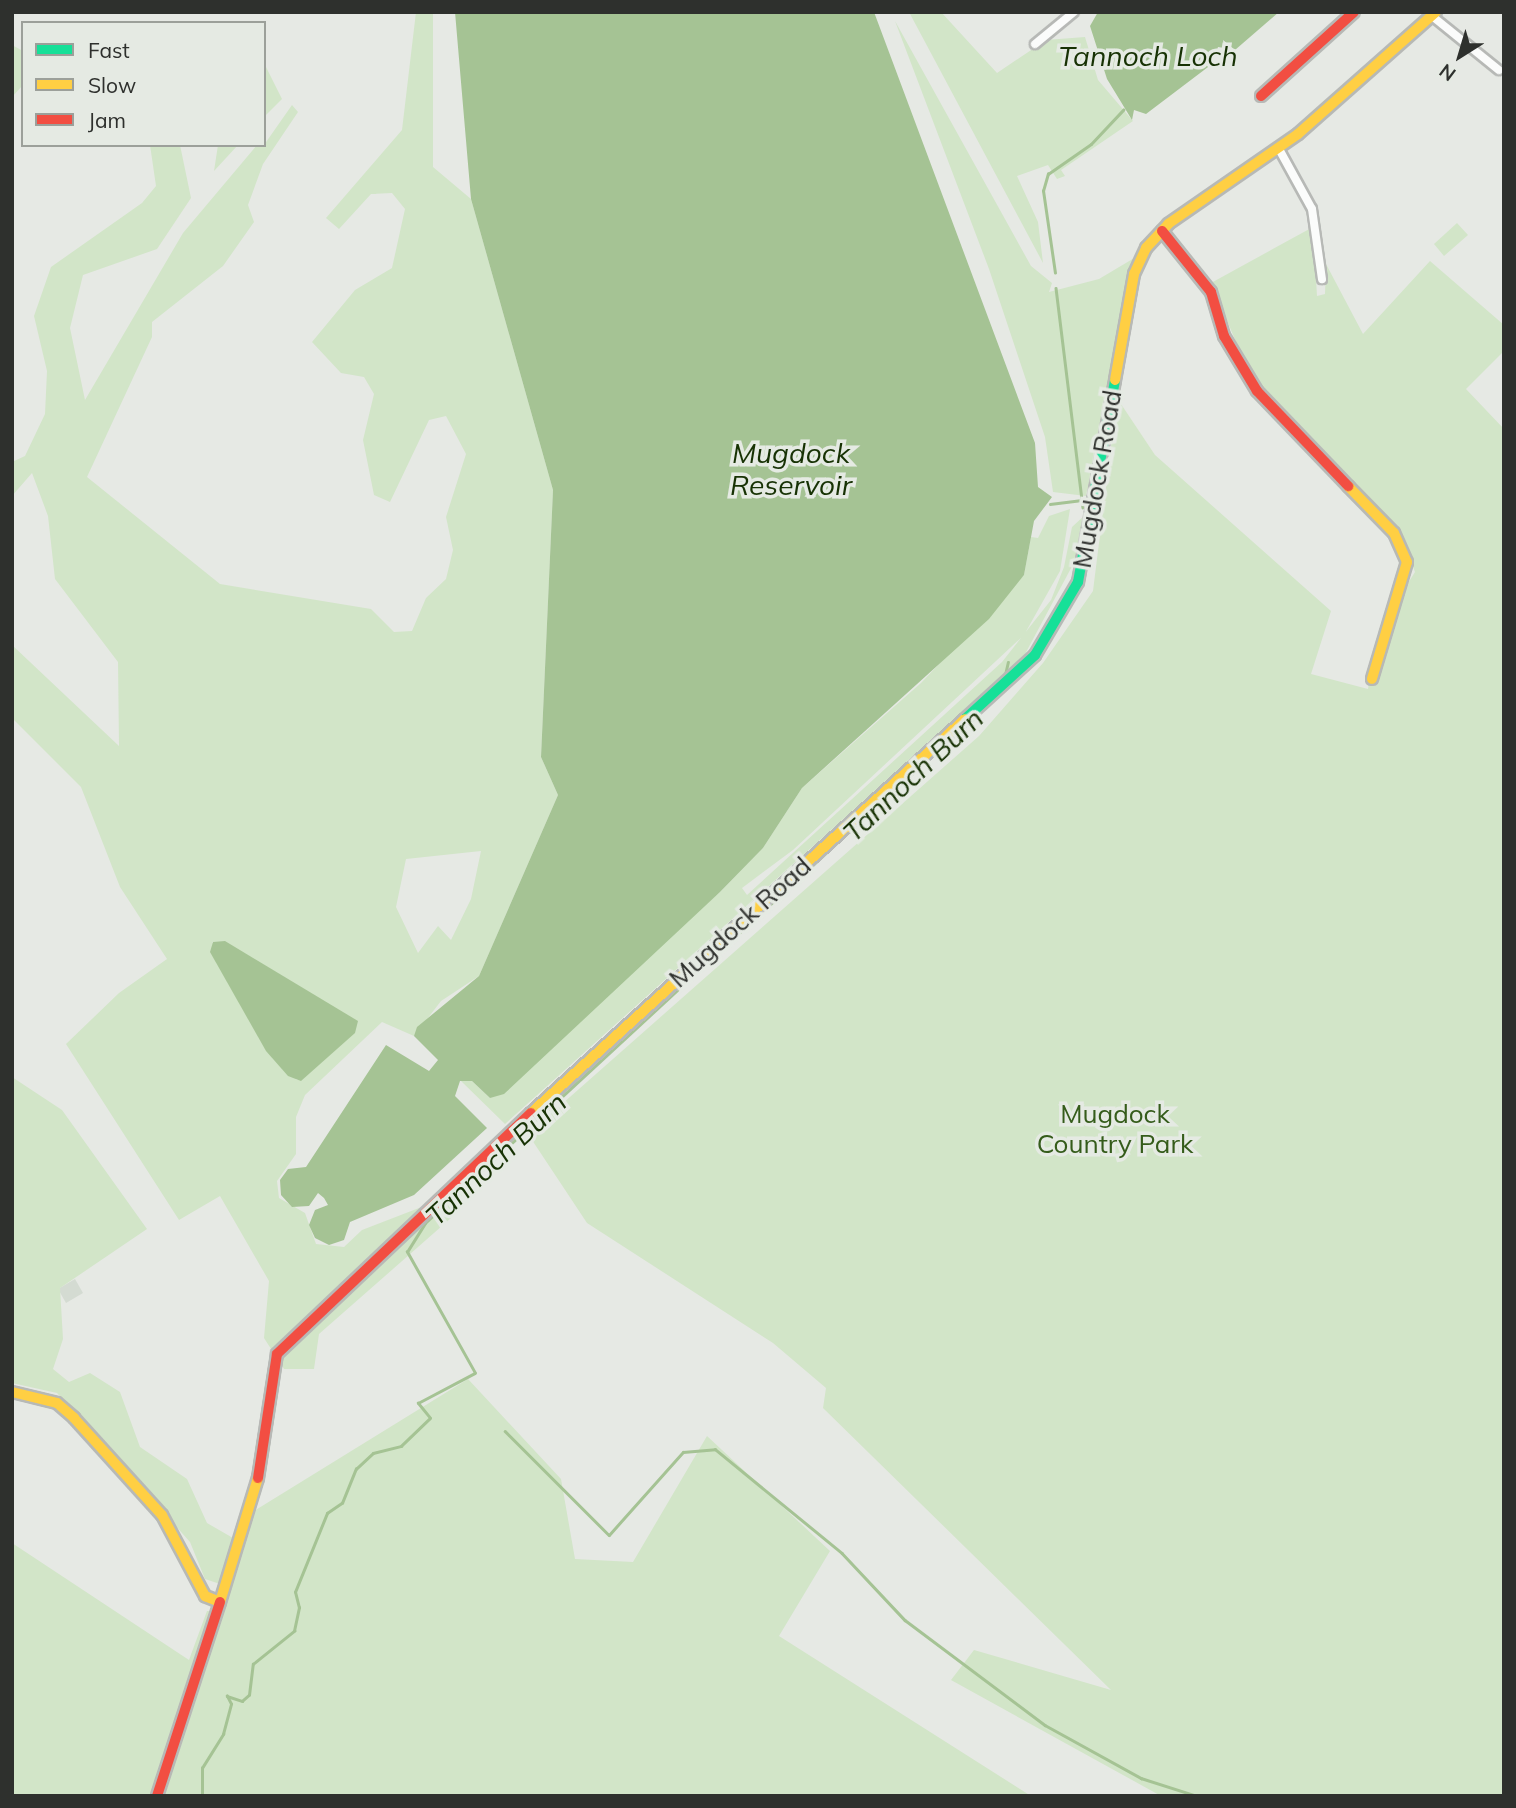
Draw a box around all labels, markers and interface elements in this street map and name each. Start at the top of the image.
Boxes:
legend [21,21,266,147]
north arrow [1425,21,1495,91]
text: Fast [88,37,130,63]
water label: Tannoch Loch [1058,39,1238,73]
text: N [1434,59,1460,87]
text: Slow [88,72,136,98]
text: Jam [88,107,126,133]
street label: Mugdock Road [1066,388,1128,570]
water label: Mugdock Reservoir [730,436,852,502]
water label: Tannoch Burn [836,701,990,849]
street label: Mugdock Road [663,850,817,994]
water label: Tannoch Burn [419,1085,573,1233]
park label: Mugdock Country Park [1037,1098,1193,1160]

